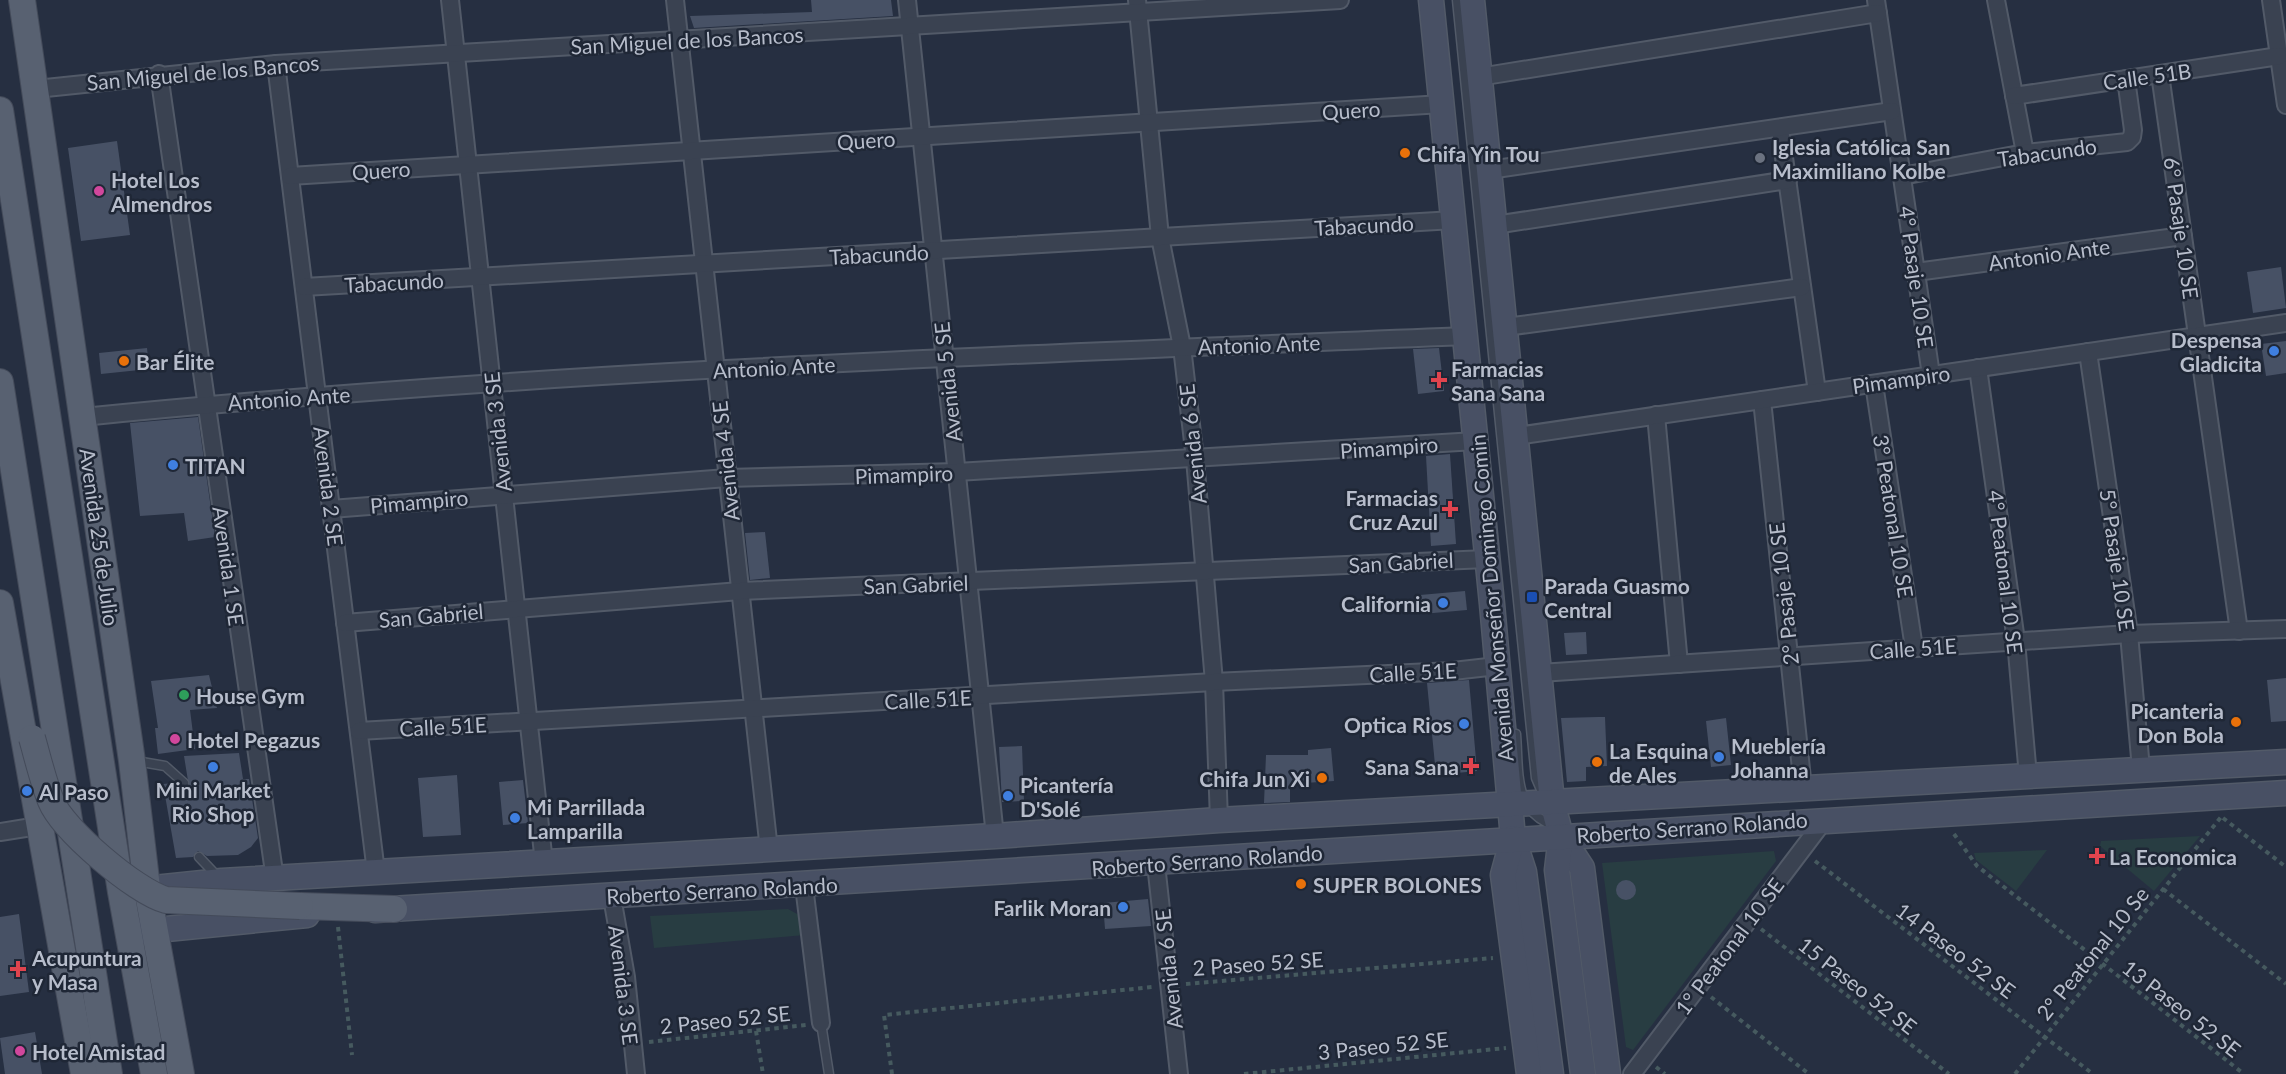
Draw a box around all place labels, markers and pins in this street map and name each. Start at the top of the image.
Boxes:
place label: Iglesia Católica San Maximiliano Kolbe [1772,134,1950,183]
place label: Chifa Yin Tou [1417,141,1540,166]
marker: Chifa Yin Tou [1398,146,1412,160]
marker: Iglesia Católica San Maximiliano Kolbe [1753,151,1767,165]
place label: Hotel Los Almendros [110,167,212,216]
marker: Hotel Los Almendros [92,184,106,198]
place label: Despensa Gladicita [2171,327,2262,376]
marker: Despensa Gladicita [2267,344,2281,358]
place label: Bar Élite [136,349,214,374]
marker: Bar Élite [117,354,131,368]
place label: Farmacias Sana Sana [1451,356,1545,405]
marker: Farmacias Sana Sana [1432,373,1446,387]
place label: TITAN [185,453,246,478]
marker: TITAN [166,458,180,472]
place label: Farmacias Cruz Azul [1345,485,1438,534]
marker: Farmacias Cruz Azul [1443,502,1457,516]
place label: Parada Guasmo Central [1544,573,1690,622]
marker: Parada Guasmo Central [1525,590,1539,604]
place label: California [1341,591,1431,616]
marker: California [1436,596,1450,610]
place label: House Gym [196,683,305,708]
marker: House Gym [177,688,191,702]
place label: Picanteria Don Bola [2130,698,2224,747]
place label: Optica Rios [1344,712,1452,737]
marker: Picanteria Don Bola [2229,715,2243,729]
marker: Optica Rios [1457,717,1471,731]
place label: Hotel Pegazus [187,727,320,752]
marker: Hotel Pegazus [168,732,182,746]
place label: Mueblería Johanna [1731,733,1826,782]
place label: La Esquina de Ales [1609,738,1708,787]
marker: Mueblería Johanna [1712,750,1726,764]
place label: Sana Sana [1365,754,1459,779]
marker: La Esquina de Ales [1590,755,1604,769]
marker: Sana Sana [1464,759,1478,773]
marker: Mini Market Rio Shop [206,760,220,774]
place label: Chifa Jun Xi [1199,766,1310,791]
marker: Chifa Jun Xi [1315,771,1329,785]
place label: Picantería D'Solé [1020,772,1114,821]
place label: Mini Market Rio Shop [156,777,271,826]
place label: Al Paso [38,779,109,804]
marker: Al Paso [20,784,34,798]
marker: Picantería D'Solé [1001,789,1015,803]
place label: Mi Parrillada Lamparilla [527,794,645,843]
marker: Mi Parrillada Lamparilla [508,811,522,825]
place label: La Economica [2109,844,2237,869]
marker: La Economica [2090,849,2104,863]
place label: SUPER BOLONES [1313,872,1482,897]
marker: SUPER BOLONES [1294,877,1308,891]
place label: Farlik Moran [993,895,1111,920]
marker: Farlik Moran [1116,900,1130,914]
place label: Acupuntura y Masa [31,945,142,994]
marker: Acupuntura y Masa [9,960,27,978]
place label: Hotel Amistad [32,1039,165,1064]
marker: Hotel Amistad [13,1044,27,1058]

